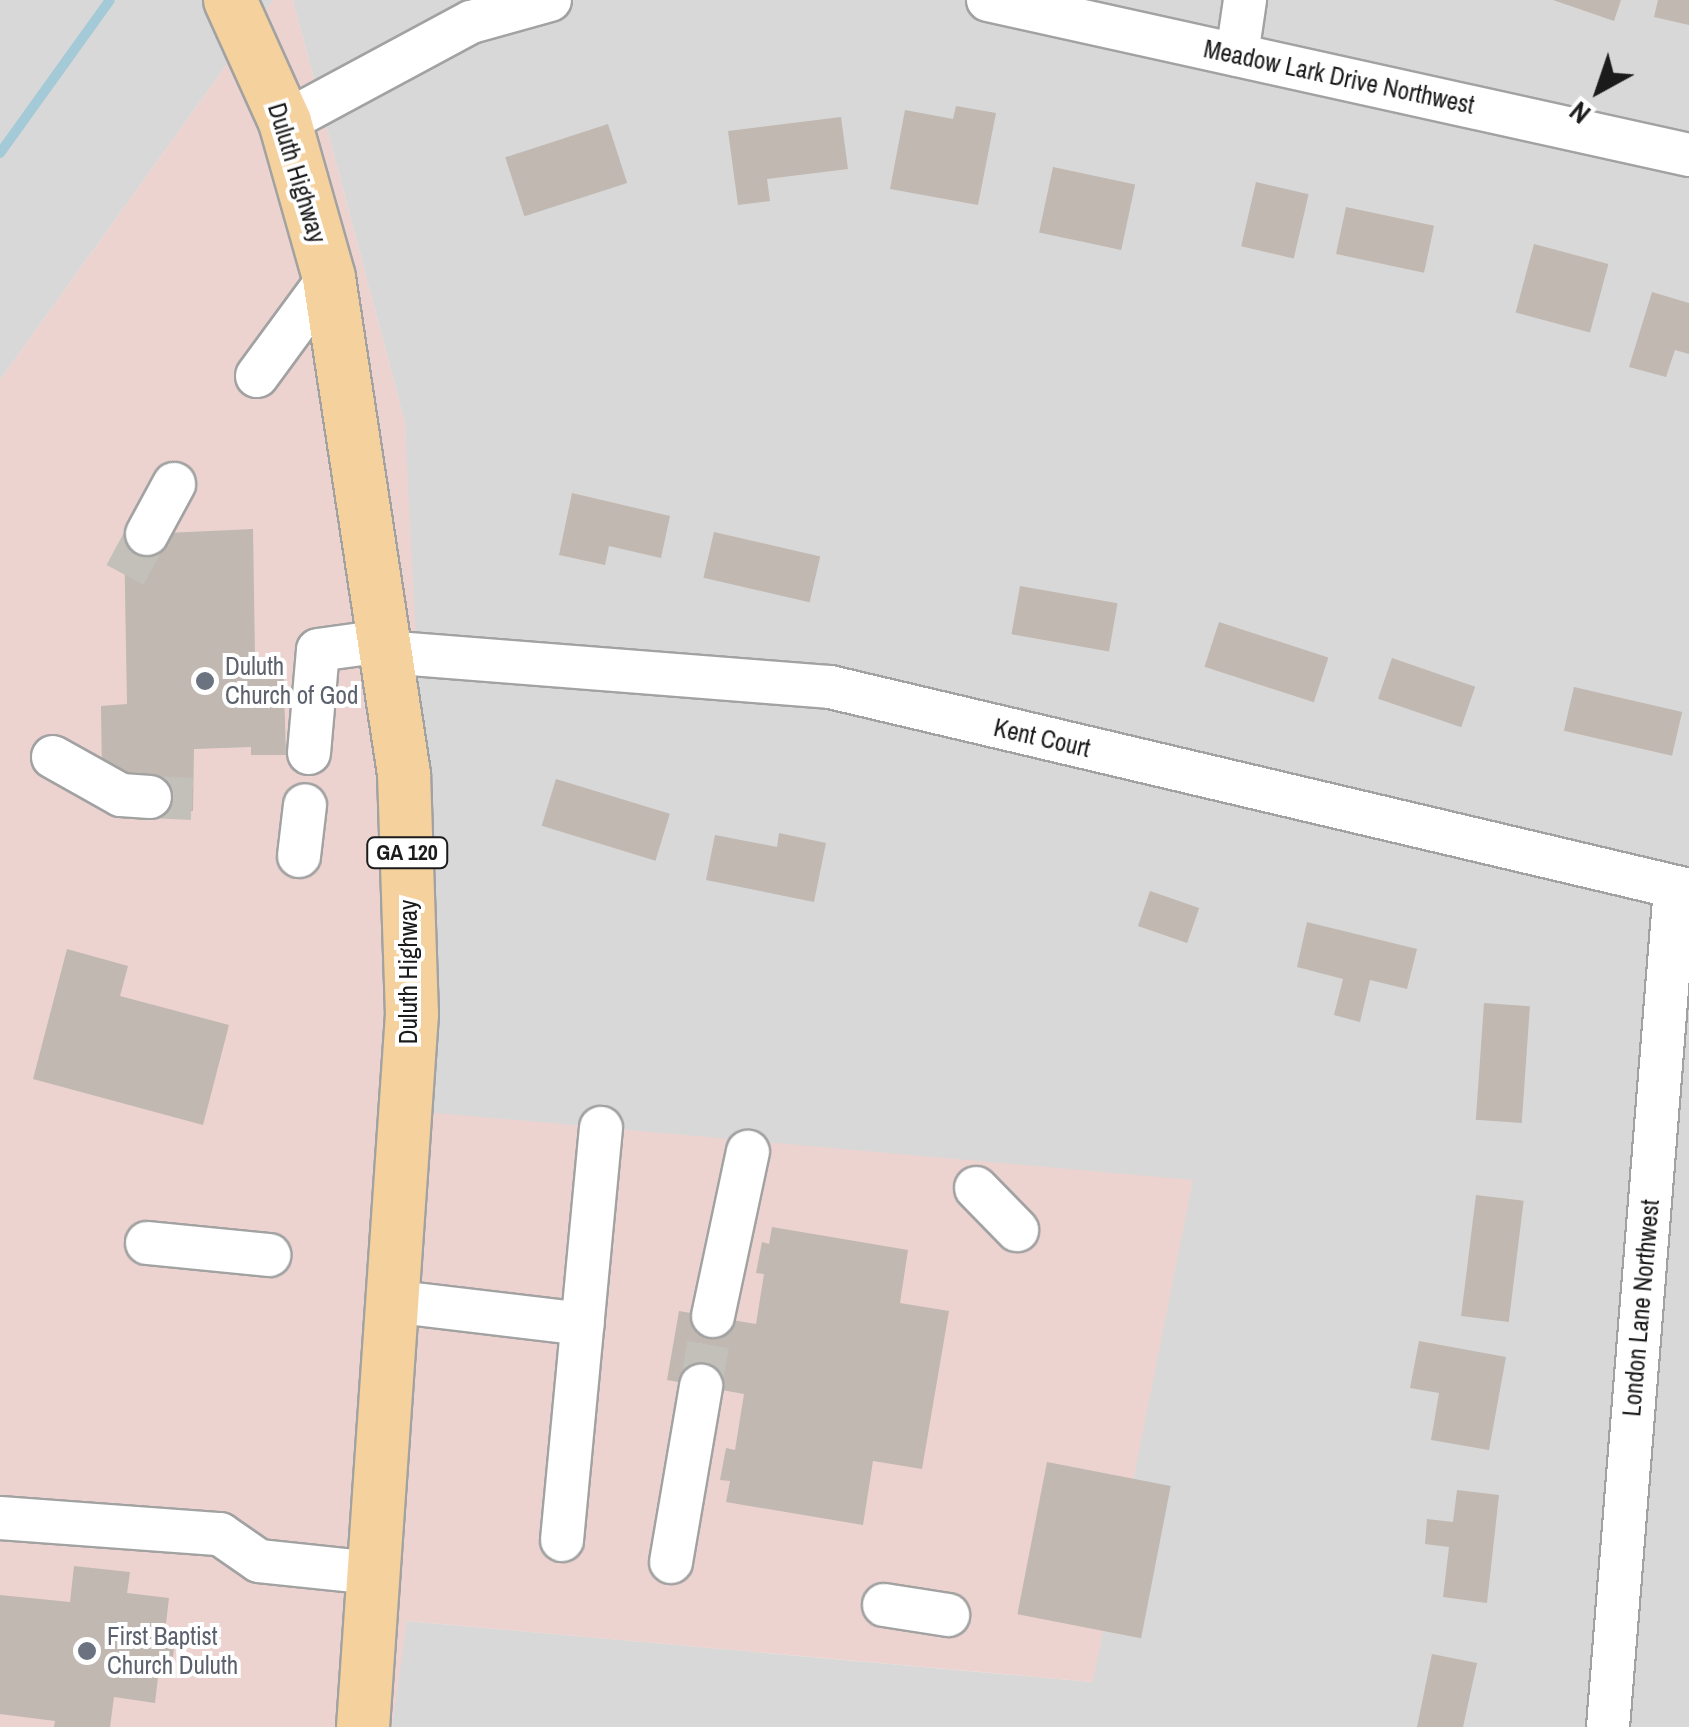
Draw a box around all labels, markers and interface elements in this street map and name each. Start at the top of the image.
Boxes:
street label: Meadow Lark Drive Northwest [1201,34,1477,120]
north arrow [1549,40,1649,140]
text: N [1561,93,1598,133]
street label: Duluth Highway [262,99,332,247]
place label: Duluth Church of God [225,652,358,711]
marker: Duluth Church of God [194,670,216,692]
street label: Kent Court [991,712,1093,764]
road number: GA 120 [364,836,450,870]
street label: Duluth Highway [393,900,423,1044]
street label: London Lane Northwest [1617,1198,1665,1418]
place label: First Baptist Church Duluth [107,1622,238,1681]
marker: First Baptist Church Duluth [76,1640,98,1662]

